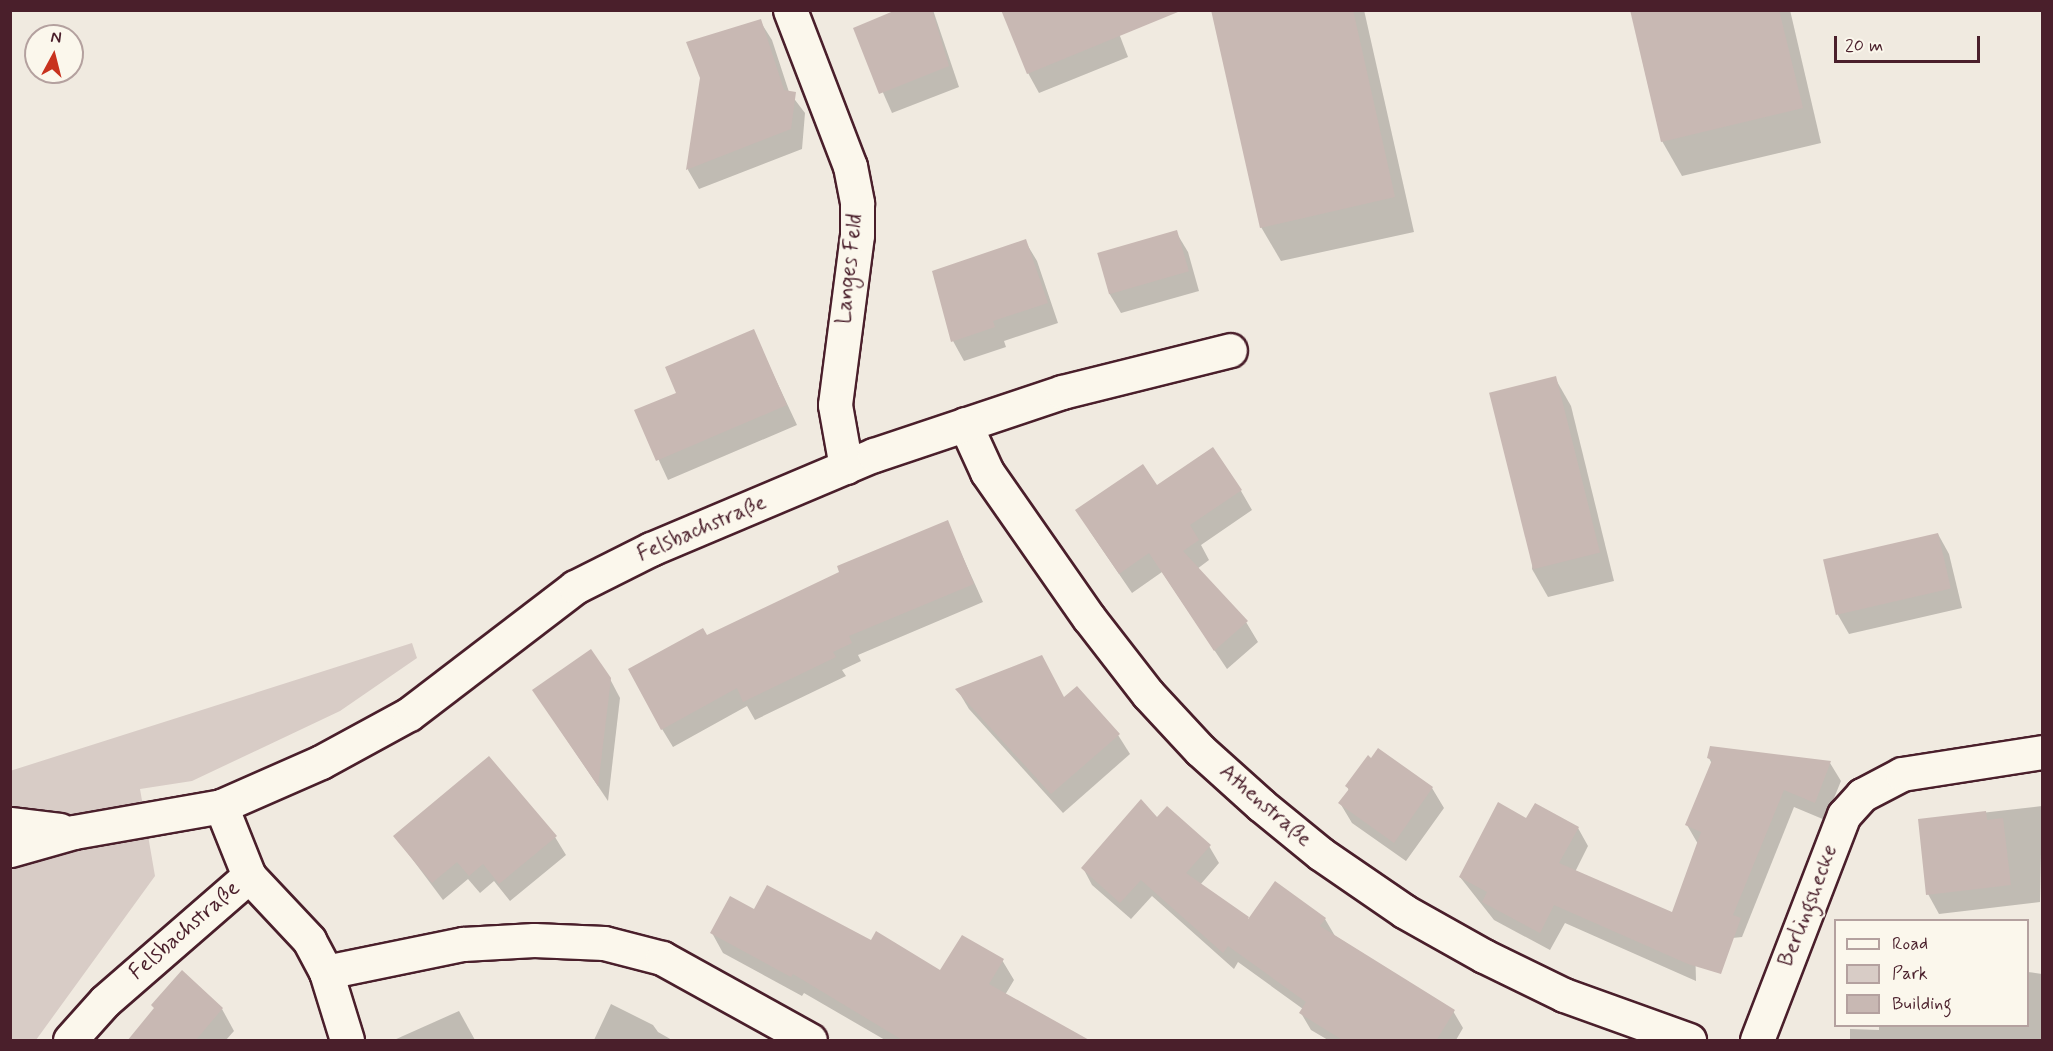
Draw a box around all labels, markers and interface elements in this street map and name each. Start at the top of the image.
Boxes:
north arrow [24,24,84,84]
scale bar [1837,24,1982,62]
text: N [49,27,63,49]
text: 20 m [1845,34,1883,58]
street label: Langes Feld [831,212,869,326]
street label: Felsbachstraße [633,490,771,568]
street label: Athenstraße [1214,759,1316,853]
street label: Berlingshecke [1774,841,1844,971]
street label: Felsbachstraße [124,876,246,986]
legend [1834,919,2029,1027]
text: Road [1892,932,1928,956]
text: Park [1892,962,1928,986]
text: Building [1892,992,1952,1016]

